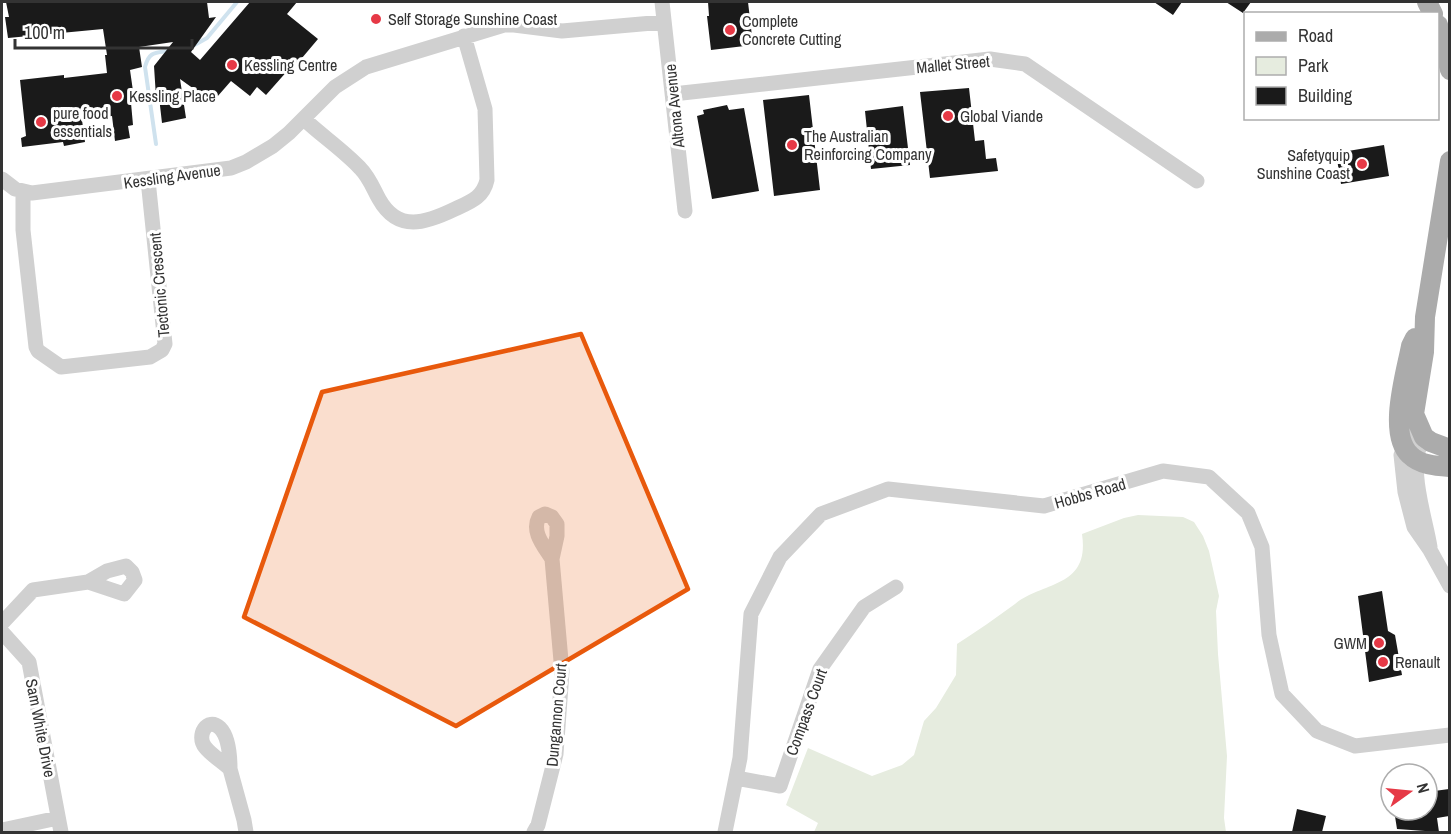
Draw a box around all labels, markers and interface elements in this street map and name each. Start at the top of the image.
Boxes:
place label: Self Storage Sunshine Coast [388,8,558,30]
place label: Complete Concrete Cutting [742,10,842,50]
scale bar [15,12,192,50]
marker: Self Storage Sunshine Coast [369,12,383,26]
legend [1244,12,1439,120]
text: 100 m [24,20,65,45]
marker: Complete Concrete Cutting [723,23,737,37]
text: Road [1298,23,1333,48]
street label: Mallet Street [915,50,991,78]
text: Park [1298,53,1329,78]
place label: Kessling Centre [244,54,337,76]
marker: Kessling Centre [225,58,239,72]
street label: Altona Avenue [659,63,689,150]
text: Building [1298,83,1353,108]
place label: Kessling Place [129,85,216,107]
marker: Kessling Place [110,89,124,103]
place label: pure food essentials [53,102,112,142]
place label: Global Viande [960,105,1043,127]
marker: Global Viande [941,109,955,123]
marker: pure food essentials [34,115,48,129]
place label: The Australian Reinforcing Company [804,125,932,165]
marker: The Australian Reinforcing Company [785,138,799,152]
place label: Safetyquip Sunshine Coast [1257,144,1350,184]
marker: Safetyquip Sunshine Coast [1355,157,1369,171]
street label: Kessling Avenue [122,158,222,194]
street label: Tectonic Crescent [143,231,175,338]
street label: Hobbs Road [1052,472,1128,514]
place label: GWM [1333,632,1367,654]
marker: GWM [1372,636,1386,650]
place label: Renault [1395,651,1441,673]
marker: Renault [1376,655,1390,669]
street label: Dungannon Court [541,662,572,768]
street label: Compass Court [780,665,832,759]
street label: Sam White Drive [21,677,61,779]
north arrow [1379,762,1439,822]
text: N [1412,781,1435,796]

